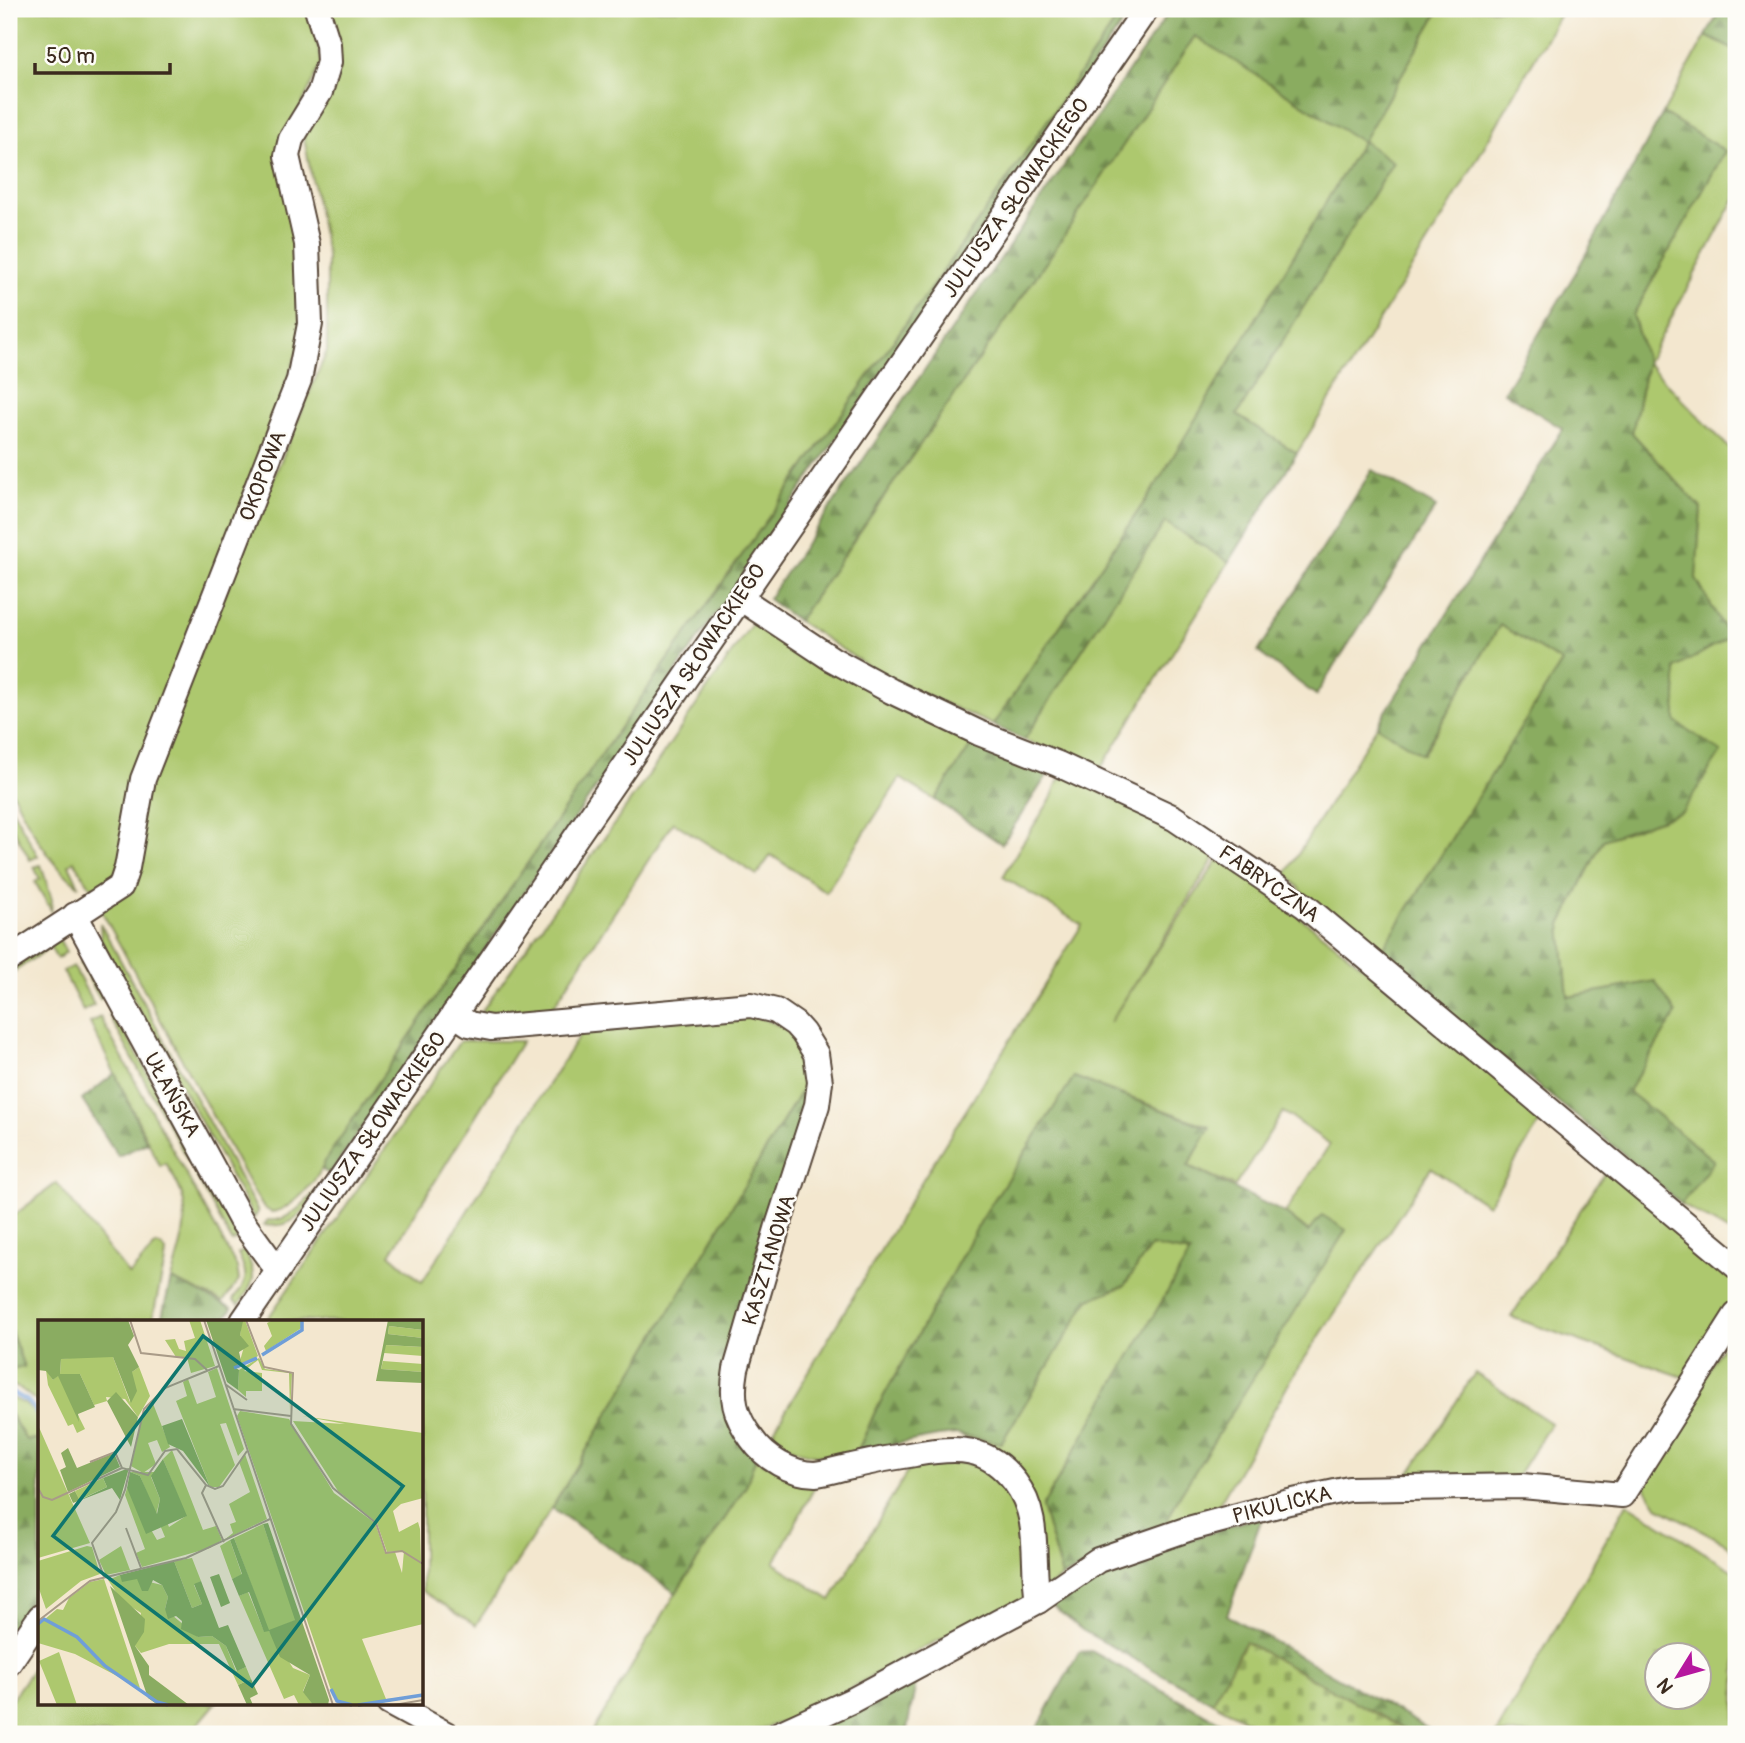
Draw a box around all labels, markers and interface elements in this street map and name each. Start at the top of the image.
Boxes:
scale bar [35,32,170,76]
text: 50 m [46,43,95,70]
street label: JULIUSZA SŁOWACKIEGO [937,93,1095,303]
street label: OKOPOWA [233,427,293,525]
street label: JULIUSZA SŁOWACKIEGO [616,559,772,771]
street label: FABRYCZNA [1213,839,1325,929]
street label: JULIUSZA SŁOWACKIEGO [294,1027,452,1237]
street label: UŁAŃSKA [138,1048,206,1142]
street label: KASZTANOWA [736,1191,802,1329]
inset map [38,1320,424,1704]
street label: PIKULICKA [1230,1480,1334,1530]
north arrow [1644,1642,1714,1712]
text: N [1652,1673,1679,1698]

